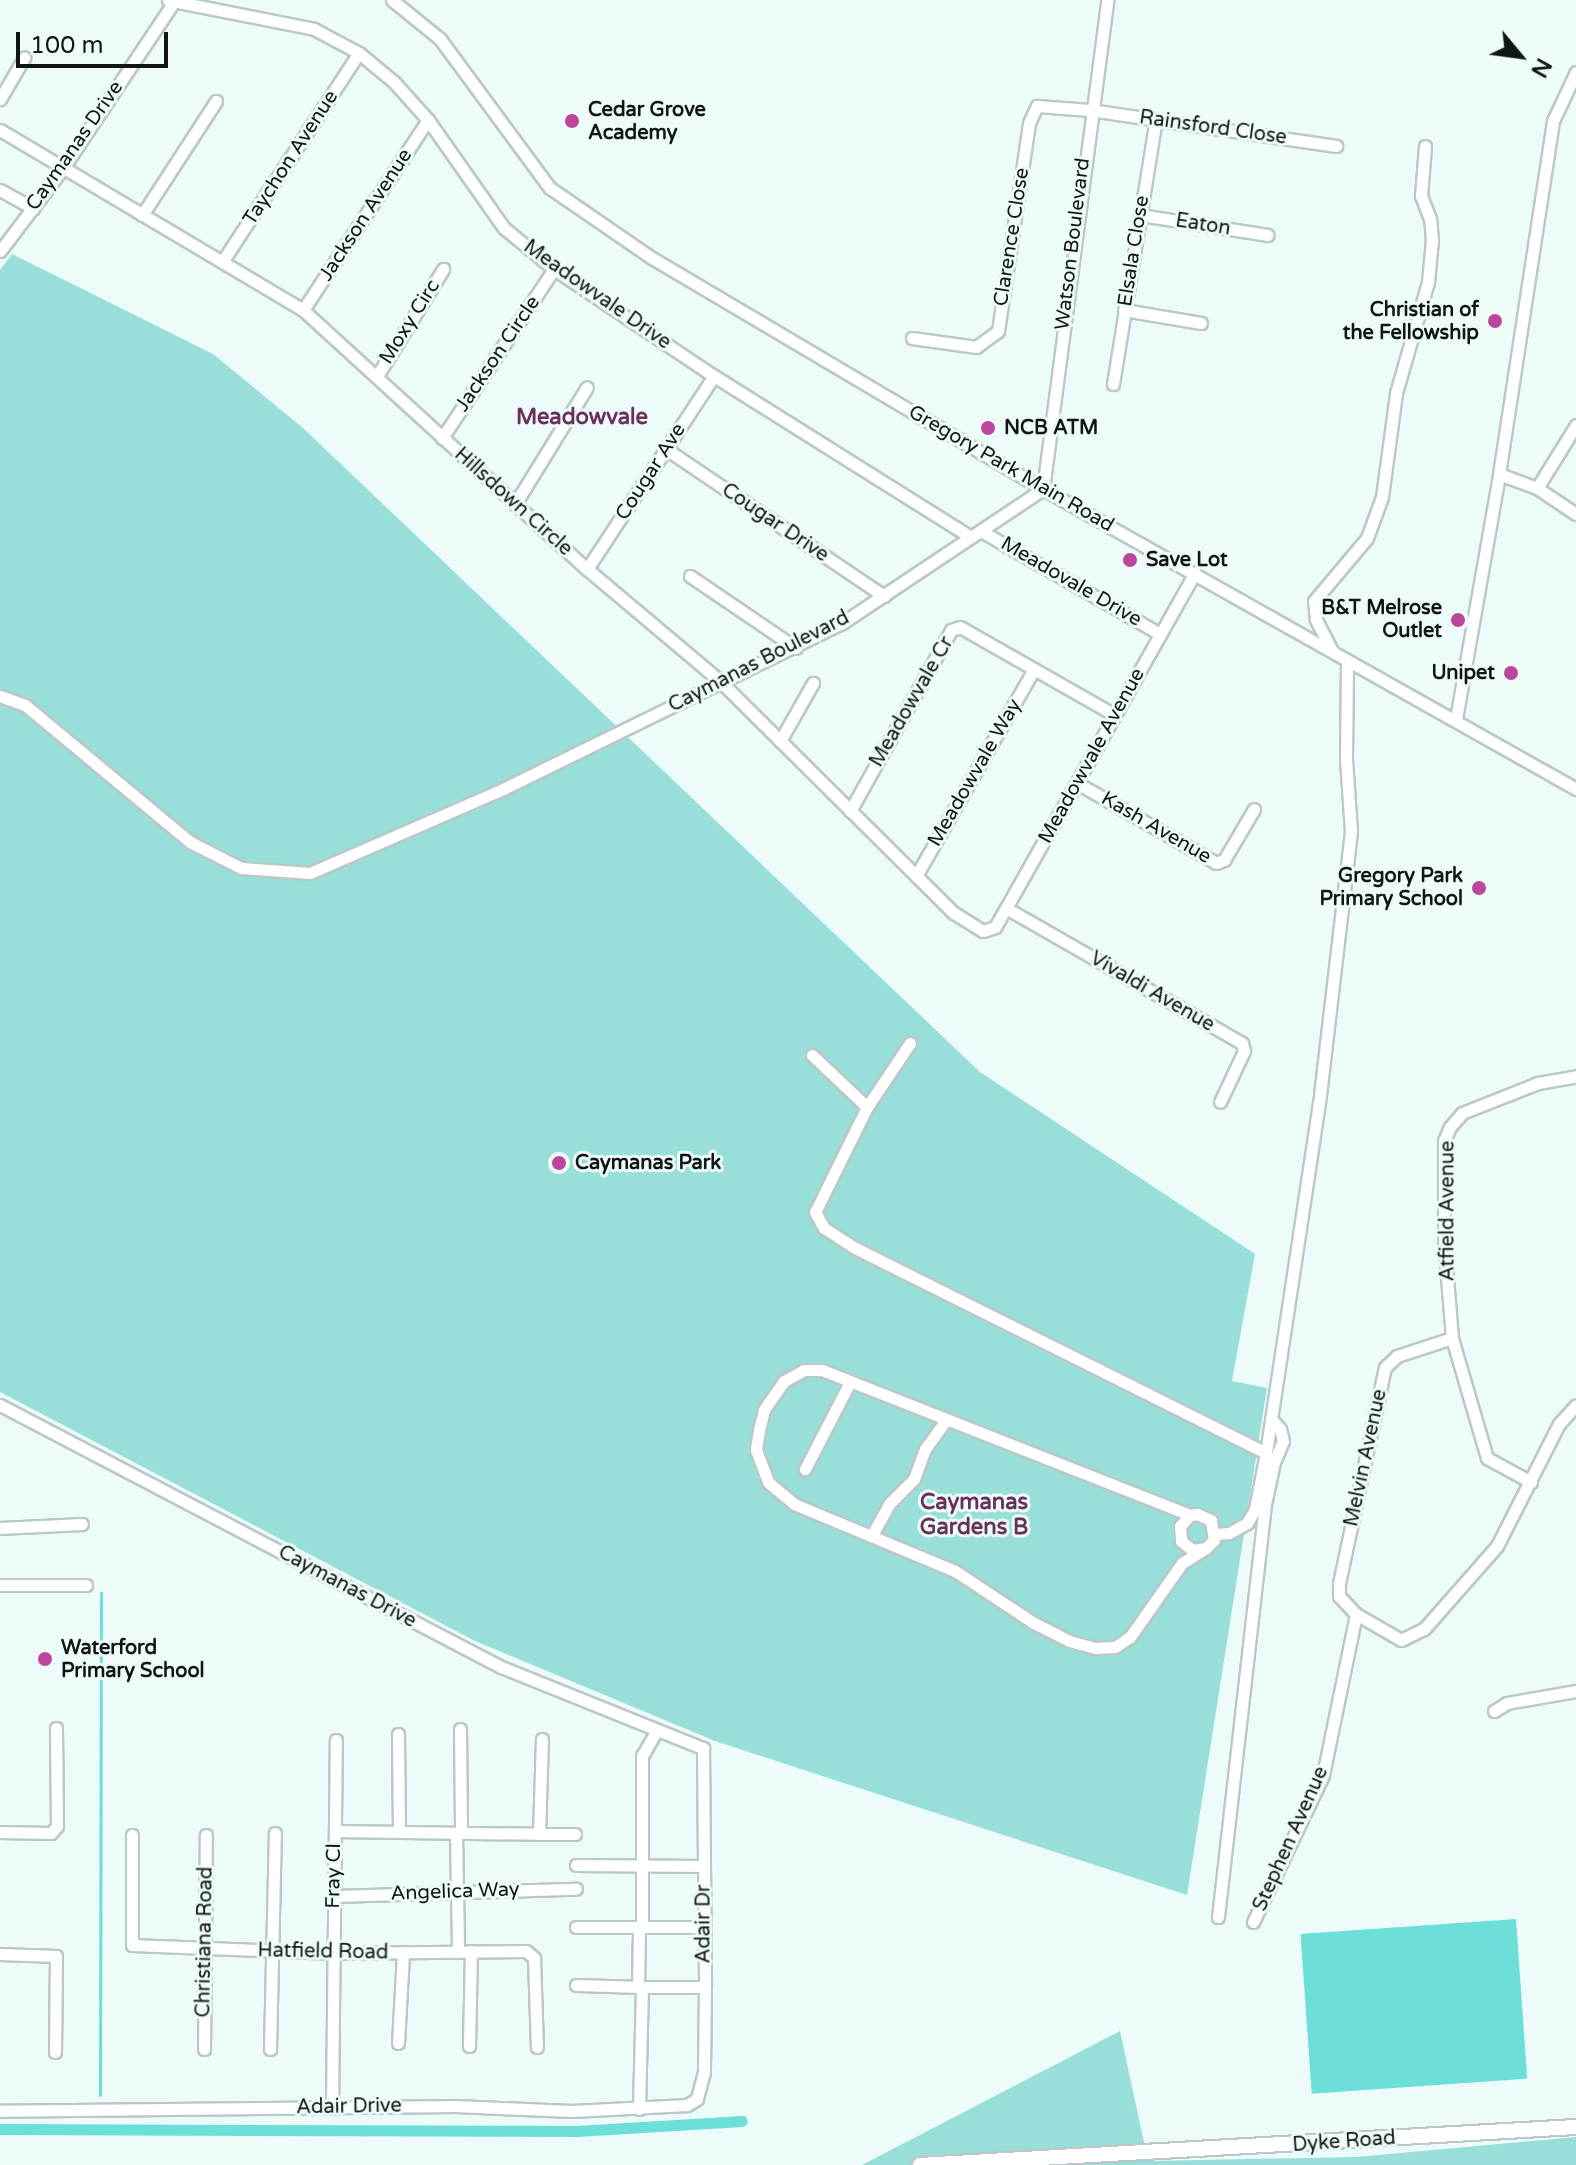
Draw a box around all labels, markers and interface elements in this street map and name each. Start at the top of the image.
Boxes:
scale bar [20,16,172,66]
north arrow [1480,16,1560,96]
text: 100 m [30,31,104,60]
text: N [1525,54,1557,82]
street label: Caymanas Drive [21,77,129,215]
street label: Taychon Avenue [238,86,344,230]
place label: Cedar Grove Academy [588,98,706,145]
street label: Rainsford Close [1138,106,1288,150]
marker: Cedar Grove Academy [563,112,581,130]
street label: Jackson Avenue [314,144,418,286]
street label: Watson Boulevard [1051,157,1095,331]
street label: Clarence Close [989,166,1035,308]
street label: Elsala Close [1113,194,1155,308]
street label: Eaton [1174,209,1232,241]
street label: Meadowvale Drive [519,235,675,355]
street label: Moxy Circ [375,275,445,369]
street label: Jackson Circle [450,292,546,416]
place label: Christian of the Fellowship [1343,298,1479,345]
marker: Christian of the Fellowship [1486,312,1504,330]
street label: Gregory Park Main Road [904,400,1118,538]
district label: Meadowvale [516,405,648,431]
place label: NCB ATM [1004,416,1098,440]
street label: Cougar Ave [611,419,691,525]
marker: NCB ATM [979,419,997,437]
street label: Hillsdown Circle [449,443,577,561]
street label: Cougar Drive [717,478,833,568]
street label: Meadovale Drive [996,532,1146,632]
place label: Save Lot [1146,548,1228,572]
marker: Save Lot [1121,551,1139,569]
place label: B&T Melrose Outlet [1321,596,1442,643]
street label: Caymanas Boulevard [665,606,853,718]
marker: B&T Melrose Outlet [1449,611,1467,629]
street label: Meadowvale Cr [865,632,959,772]
place label: Unipet [1431,661,1495,685]
street label: Meadowvale Avenue [1034,664,1150,848]
marker: Unipet [1502,664,1520,682]
street label: Meadowvale Way [923,695,1027,851]
street label: Kash Avenue [1097,787,1215,869]
place label: Gregory Park Primary School [1319,864,1463,911]
marker: Gregory Park Primary School [1470,879,1488,897]
street label: Vivaldi Avenue [1085,947,1219,1037]
street label: Atfield Avenue [1436,1141,1460,1281]
place label: Caymanas Park [575,1151,721,1175]
marker: Caymanas Park [550,1154,568,1172]
street label: Melvin Avenue [1340,1387,1392,1529]
district label: Caymanas Gardens B [920,1489,1028,1540]
street label: Caymanas Drive [274,1541,420,1633]
place label: Waterford Primary School [61,1636,205,1683]
marker: Waterford Primary School [36,1650,54,1668]
street label: Stephen Avenue [1248,1763,1334,1915]
street label: Fray Cl [321,1843,347,1909]
street label: Christiana Road [192,1866,218,2018]
street label: Angelica Way [390,1878,520,1906]
street label: Adair Dr [692,1885,716,1963]
street label: Hatfield Road [257,1939,389,1965]
street label: Adair Drive [296,2094,402,2120]
street label: Dyke Road [1292,2126,1396,2158]

